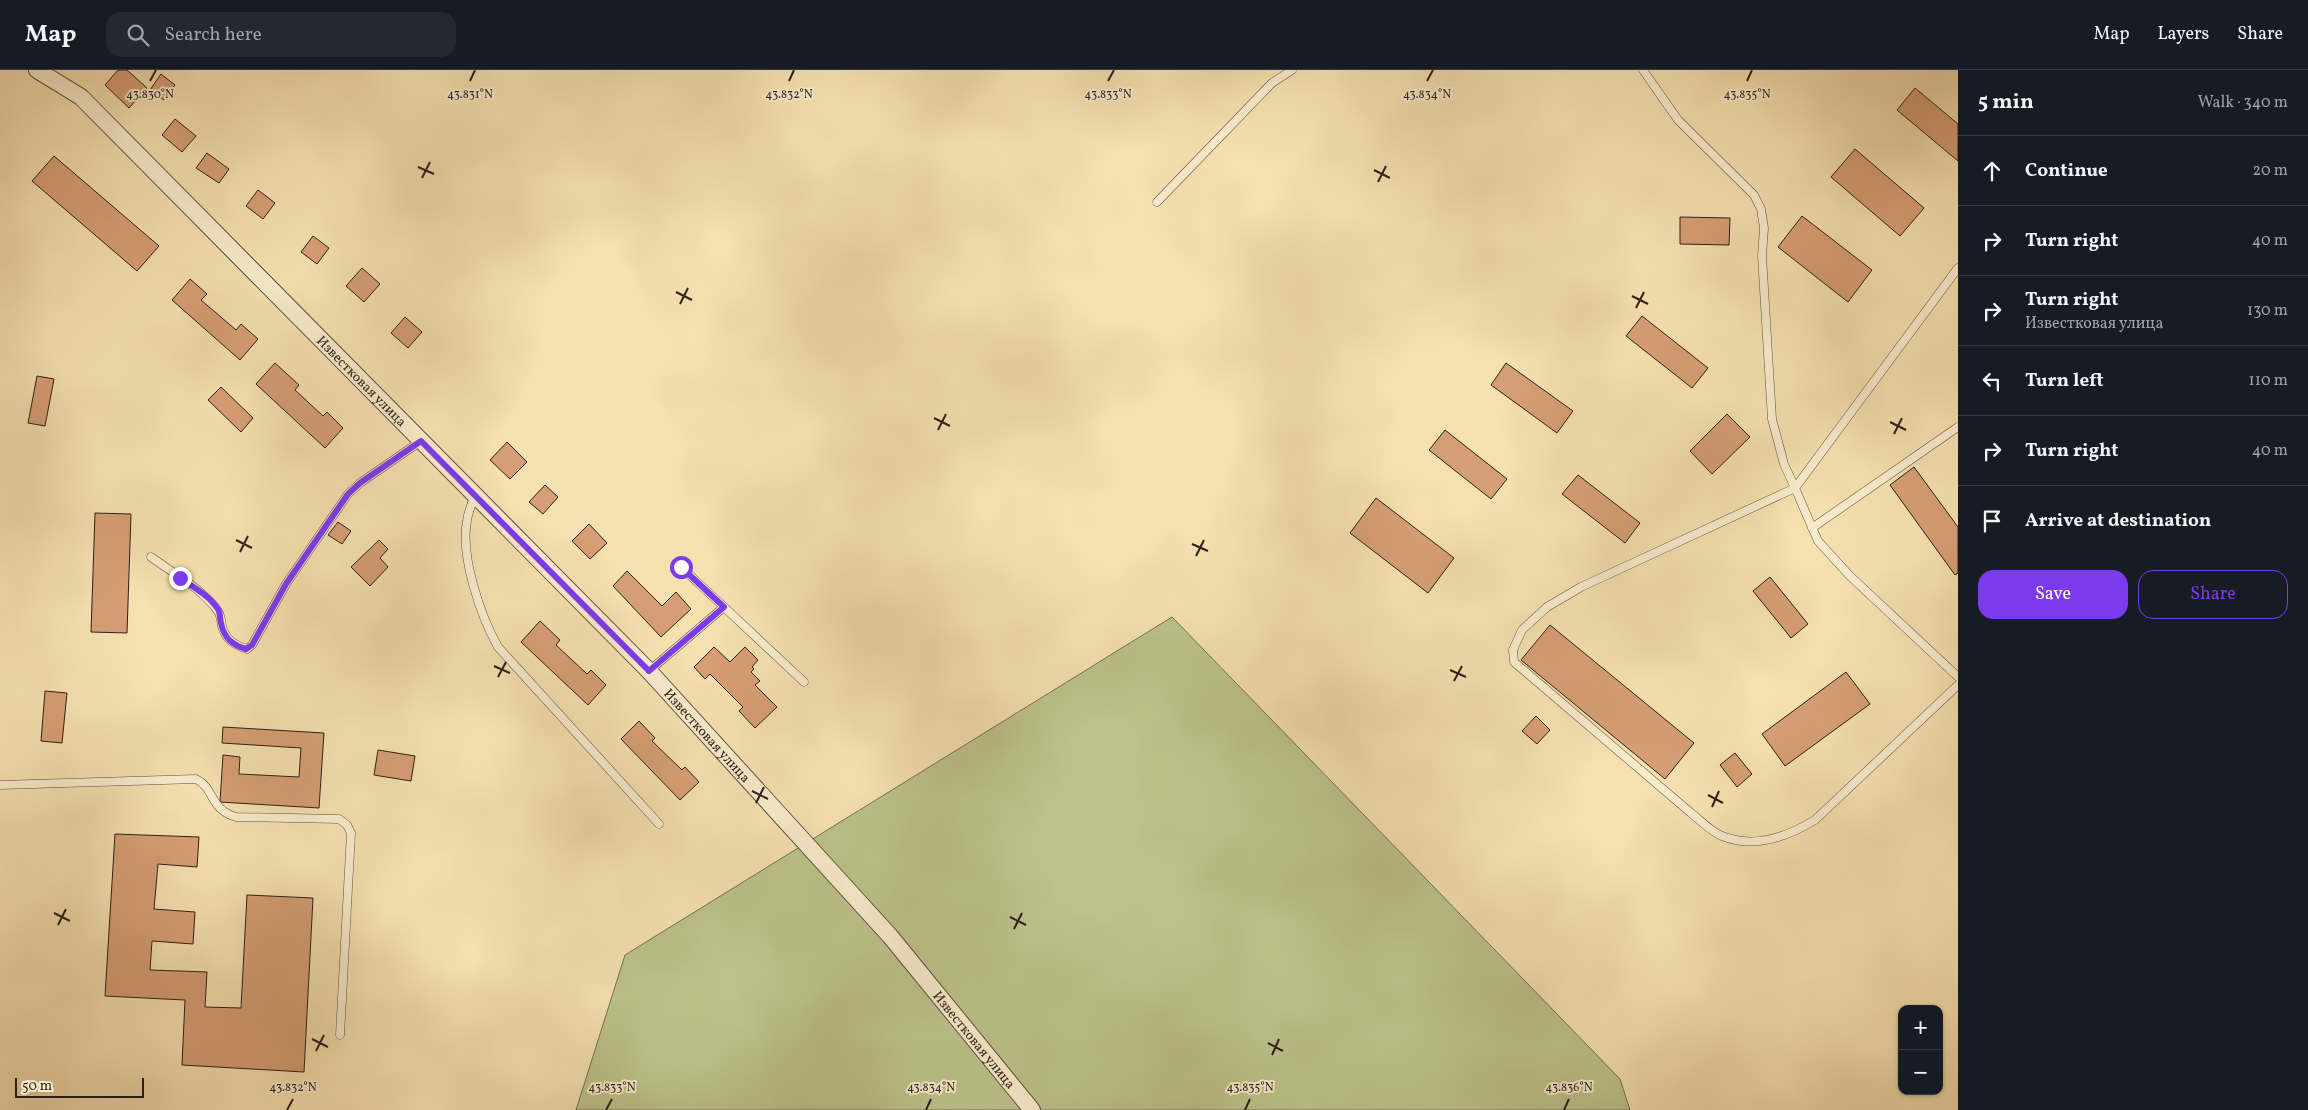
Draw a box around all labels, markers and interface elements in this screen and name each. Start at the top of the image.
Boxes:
search box [106,12,456,57]
text: Map [25,18,76,52]
icon: search [124,21,152,49]
text: Search here [164,22,262,48]
text: Map [2093,22,2129,47]
text: Layers [2157,22,2209,47]
text: Share [2237,22,2283,47]
text: 43.830°N [126,87,174,103]
text: 43.831°N [447,87,493,103]
text: 43.832°N [765,87,813,103]
text: 43.833°N [1084,87,1132,103]
text: 43.834°N [1403,87,1451,103]
text: 43.835°N [1723,87,1771,103]
text: 5 min [1978,88,2034,117]
text: Walk · 340 m [2198,92,2288,114]
icon: ahead [1978,157,2006,185]
text: Continue [2025,158,2108,184]
text: 20 m [2253,160,2288,182]
icon: right [1978,227,2006,255]
text: Turn right [2025,228,2118,254]
text: 40 m [2252,230,2288,252]
text: Turn right [2025,287,2118,313]
icon: right [1978,297,2006,325]
text: 130 m [2247,300,2288,322]
text: Известковая улица [2025,313,2163,335]
street label: Известковая улица [311,332,410,432]
icon: left [1978,367,2006,395]
text: Turn left [2025,368,2104,394]
text: 110 m [2249,370,2288,392]
icon: right [1978,437,2006,465]
text: Turn right [2025,438,2118,464]
text: 40 m [2252,440,2288,462]
icon: arrive [1978,507,2006,535]
text: Arrive at destination [2025,508,2211,534]
route start [670,556,693,579]
route end [169,567,192,590]
button: Save [1978,570,2128,619]
button: Share [2138,570,2288,619]
street label: Известковая улица [659,685,754,788]
street label: Известковая улица [928,988,1019,1093]
map controls [1898,1005,1943,1095]
button: + [1898,1005,1943,1050]
button: − [1898,1050,1943,1095]
scale bar [15,1075,144,1098]
text: 50 m [22,1077,52,1096]
text: 43.832°N [269,1080,317,1096]
text: 43.833°N [588,1080,636,1096]
text: 43.834°N [907,1080,955,1096]
text: 43.835°N [1226,1080,1274,1096]
text: 43.836°N [1545,1080,1593,1096]

